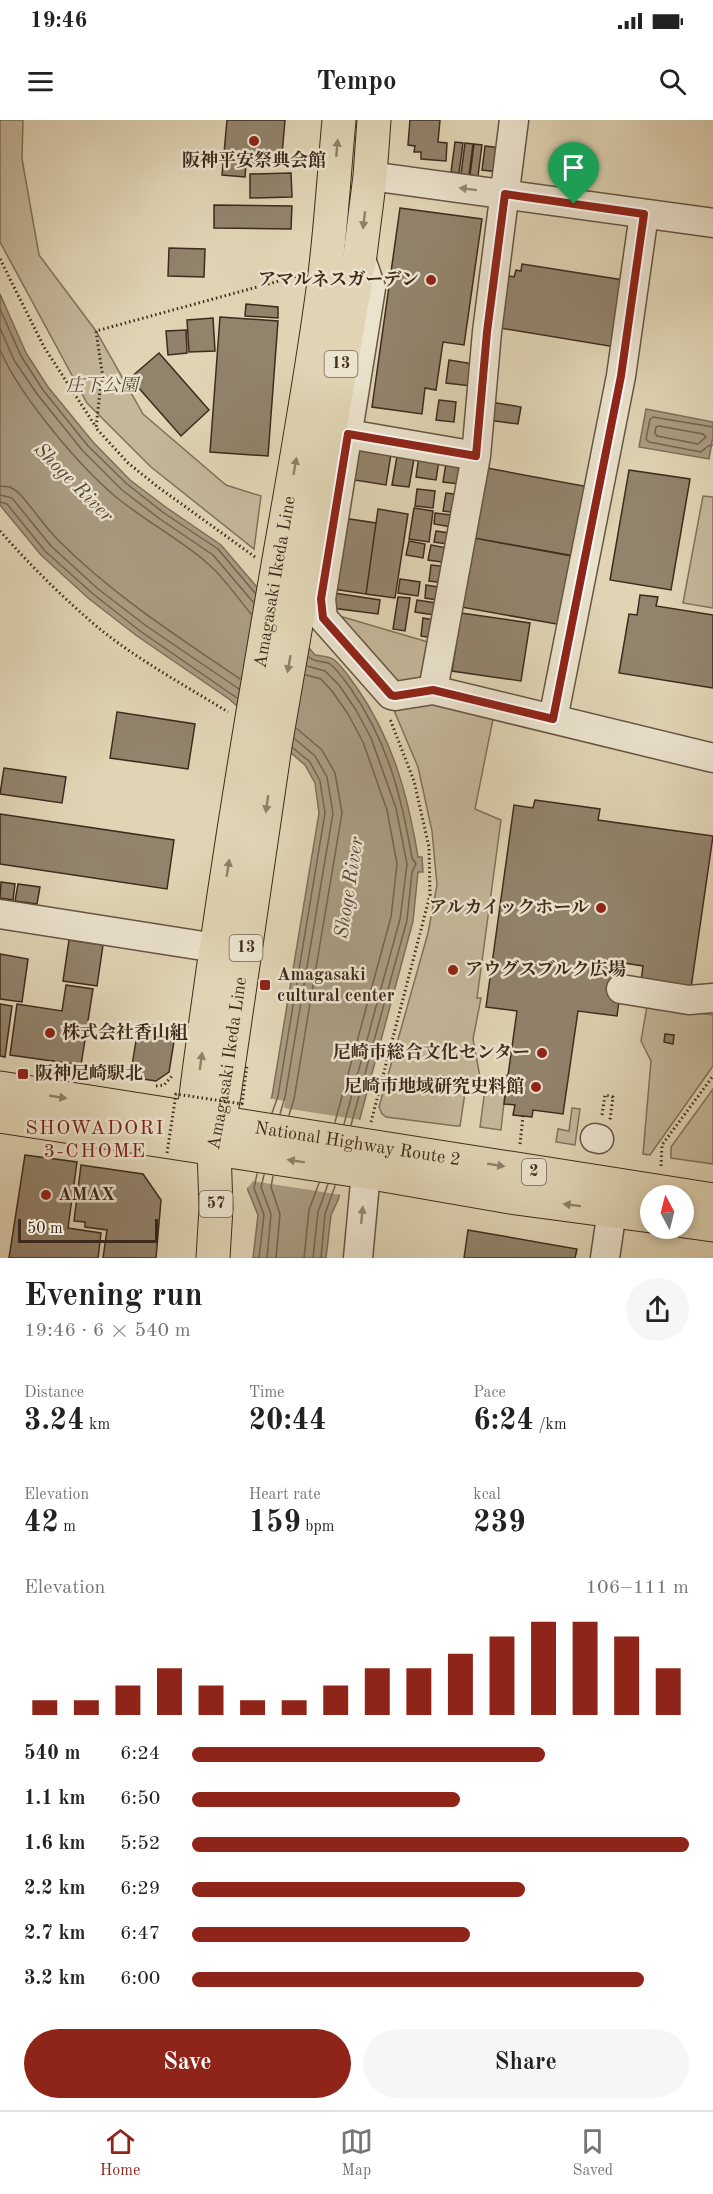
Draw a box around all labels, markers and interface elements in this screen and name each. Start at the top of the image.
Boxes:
text: 19:46 [30,10,87,32]
icon: menu [24,65,57,98]
icon: search [656,65,689,98]
text: Tempo [316,68,397,95]
marker: 阪神平安祭典会館 [247,134,261,148]
one-way arrow [332,139,342,158]
pin [548,142,599,204]
place label: 阪神平安祭典会館 [182,150,326,170]
icon: arrive [557,151,590,184]
one-way arrow [458,184,477,194]
one-way arrow [360,211,369,230]
place label: アマルネスガーデン [258,269,419,289]
marker: アマルネスガーデン [424,273,438,287]
road number: 13 [324,351,358,377]
park label: 庄下公園 [66,375,141,395]
water label: Shoge River [30,440,117,527]
one-way arrow [290,456,299,475]
street label: Amagasaki Ikeda Line [251,495,299,670]
one-way arrow [284,655,293,674]
one-way arrow [262,794,271,813]
water label: Shoge River [332,835,368,940]
one-way arrow [224,858,233,877]
place label: アルカイックホール [429,898,589,917]
marker: アルカイックホール [594,901,608,915]
road number: 13 [230,935,262,961]
place label: アウグスブルク広場 [465,959,626,979]
marker: アウグスブルク広場 [446,963,460,977]
place label: Amagasaki cultural center [277,966,395,1005]
street label: Amagasaki Ikeda Line [205,976,250,1151]
marker: Amagasaki cultural center [258,978,272,992]
place label: 株式会社香山組 [62,1022,188,1042]
marker: 株式会社香山組 [43,1026,57,1040]
place label: 尼崎市総合文化センター [333,1042,530,1062]
marker: 尼崎市総合文化センター [535,1046,549,1060]
one-way arrow [197,1052,206,1071]
place label: 阪神尼崎駅北 [35,1063,143,1083]
marker: 阪神尼崎駅北 [16,1067,30,1081]
place label: 尼崎市地域研究史料館 [344,1076,524,1096]
marker: 尼崎市地域研究史料館 [529,1080,543,1094]
one-way arrow [48,1093,67,1102]
district label: SHOWADORI 3-CHOME [25,1119,165,1162]
street label: National Highway Route 2 [253,1119,462,1169]
one-way arrow [286,1157,305,1166]
road number: 2 [522,1159,546,1185]
one-way arrow [487,1161,506,1170]
north arrow [640,1185,694,1239]
map controls [640,1185,694,1239]
place label: AMAX [58,1186,115,1204]
marker: AMAX [39,1188,53,1202]
road number: 57 [200,1191,232,1217]
one-way arrow [563,1200,582,1209]
one-way arrow [357,1205,367,1224]
scale bar [18,1216,158,1244]
text: 50 m [27,1221,63,1237]
button: share [626,1278,689,1341]
text: Evening run [24,1280,203,1313]
text: 19:46 · 6 × 540 m [24,1321,191,1341]
text: Distance [24,1385,84,1401]
text: Time [249,1385,284,1401]
text: Pace [473,1385,506,1401]
text: 3.24 [24,1406,85,1436]
text: 20:44 [249,1406,327,1436]
text: 6:24 [473,1406,534,1436]
text: km [85,1417,110,1433]
text: /km [534,1417,567,1433]
text: Elevation [24,1487,89,1503]
text: Heart rate [249,1487,321,1503]
text: kcal [473,1487,501,1503]
text: 42 [24,1508,59,1538]
text: 159 [249,1508,301,1538]
text: 239 [473,1508,526,1538]
text: m [59,1519,76,1535]
text: bpm [301,1519,335,1535]
text: Elevation [24,1578,105,1598]
text: 106–111 m [586,1578,689,1598]
text: 540 m [24,1744,80,1764]
text: 6:24 [120,1744,160,1764]
text: 1.1 km [24,1789,86,1809]
text: 6:50 [120,1789,160,1809]
text: 1.6 km [24,1834,86,1854]
text: 5:52 [120,1834,160,1854]
text: 2.2 km [24,1879,86,1899]
text: 6:29 [120,1879,160,1899]
text: 2.7 km [24,1924,86,1944]
text: 6:47 [120,1924,160,1944]
text: 3.2 km [24,1969,86,1989]
text: 6:00 [120,1969,160,1989]
button: Save [24,2029,351,2098]
button: Share [363,2029,689,2098]
tab: Home [100,2125,140,2181]
tab: Map [340,2125,373,2181]
tab: Saved [572,2125,613,2181]

